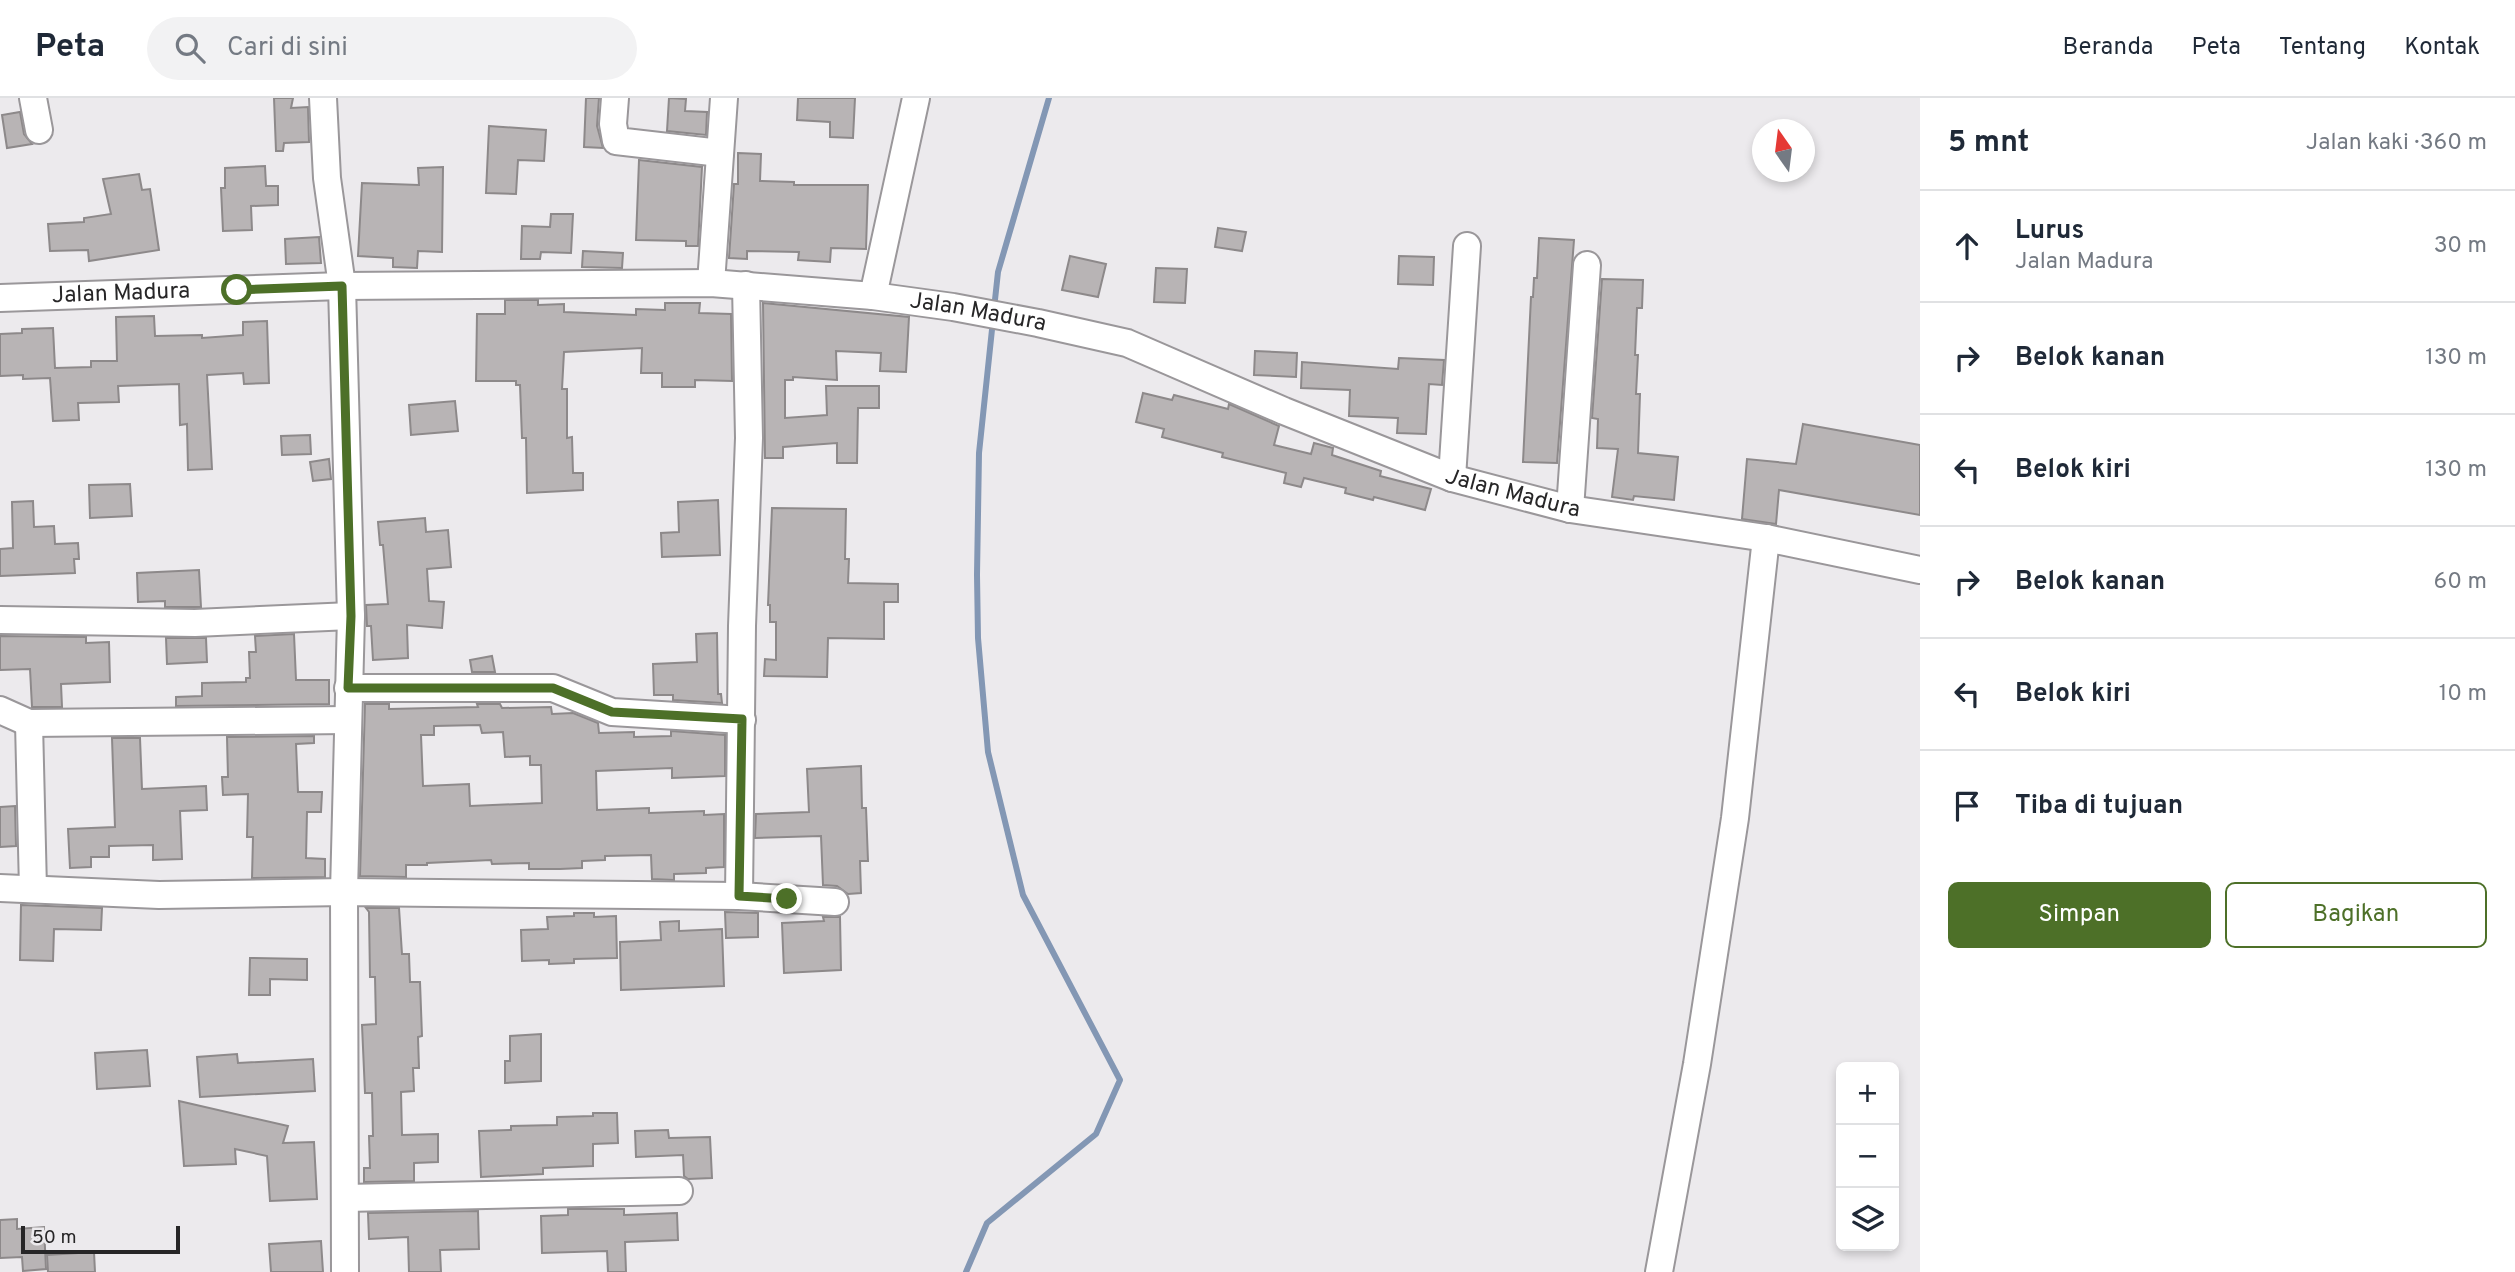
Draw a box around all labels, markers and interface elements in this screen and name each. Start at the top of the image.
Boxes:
search box [147,17,637,80]
text: Peta [35,27,105,69]
icon: search [171,29,209,67]
text: Cari di sini [227,32,348,65]
text: Beranda [2063,33,2154,63]
text: Peta [2192,33,2241,63]
text: Tentang [2279,33,2366,63]
text: Kontak [2404,33,2480,63]
north arrow [1752,119,1815,182]
text: 5 mnt [1948,125,2029,162]
text: Jalan kaki · 360 m [2306,129,2487,158]
text: Lurus [2015,215,2084,248]
icon: ahead [1948,227,1986,265]
text: 30 m [2434,232,2487,261]
text: Jalan Madura [2015,248,2153,277]
route start [221,274,252,305]
street label: Jalan Madura [51,277,191,311]
street label: Jalan Madura [908,287,1049,339]
icon: right [1948,339,1986,377]
text: Belok kanan [2015,342,2165,375]
text: 130 m [2425,344,2487,373]
icon: left [1948,451,1986,489]
text: Belok kiri [2015,454,2131,487]
text: 130 m [2425,456,2487,485]
street label: Jalan Madura [1441,462,1582,525]
icon: right [1948,563,1986,601]
text: Belok kanan [2015,566,2165,599]
text: 60 m [2434,568,2487,597]
icon: left [1948,675,1986,713]
text: Belok kiri [2015,678,2131,711]
text: 10 m [2439,680,2487,709]
icon: arrive [1948,787,1986,825]
text: Tiba di tujuan [2015,790,2183,823]
button: Simpan [1948,882,2211,948]
button: Bagikan [2225,882,2487,948]
route end [771,883,802,914]
map controls [1836,1062,1899,1251]
button: + [1836,1062,1899,1125]
button: − [1836,1125,1899,1188]
button: layers [1836,1188,1899,1251]
scale bar [21,1223,180,1255]
text: 50 m [32,1226,77,1250]

